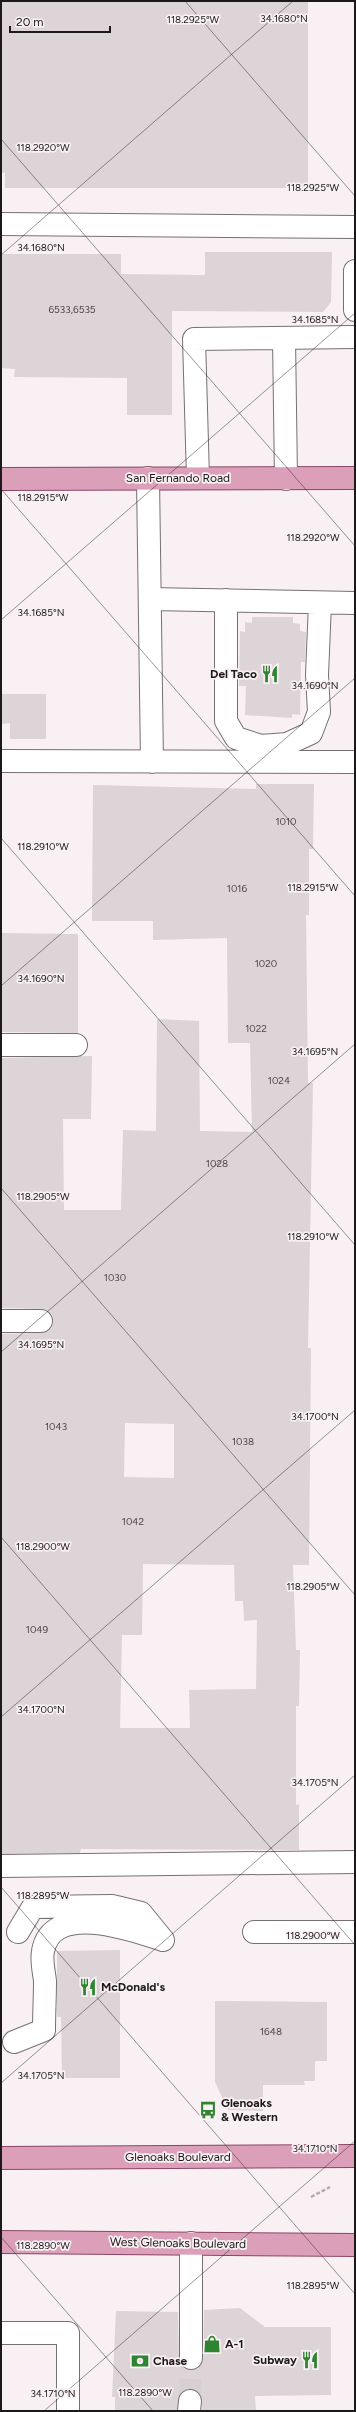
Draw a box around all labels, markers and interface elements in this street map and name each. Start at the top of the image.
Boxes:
scale bar [10,8,110,34]
text: 34.1680°N [260,12,308,25]
text: 118.2925°W [167,13,220,26]
text: 20 m [16,15,44,29]
text: 118.2920°W [16,141,70,154]
text: 118.2925°W [287,181,340,194]
text: 34.1680°N [17,241,65,254]
house number: 6533,6535 [48,303,96,316]
text: 34.1685°N [292,313,338,326]
street label: San Fernando Road [126,471,230,485]
text: 118.2915°W [18,491,69,504]
text: 118.2920°W [286,531,340,544]
text: 34.1685°N [18,606,64,619]
restaurant icon: Del Taco [260,664,280,684]
place label: Del Taco [210,667,257,681]
text: 34.1690°N [291,679,339,692]
house number: 1010 [275,815,297,828]
text: 118.2910°W [17,840,69,853]
text: 118.2915°W [288,881,339,894]
house number: 1016 [227,882,247,895]
house number: 1020 [255,957,277,970]
text: 34.1690°N [17,972,65,985]
house number: 1022 [245,1022,267,1035]
text: 34.1695°N [292,1045,338,1058]
house number: 1024 [268,1074,290,1087]
house number: 1028 [206,1157,228,1170]
text: 118.2905°W [16,1190,70,1203]
text: 118.2910°W [287,1230,339,1243]
house number: 1030 [104,1271,126,1284]
text: 34.1695°N [18,1338,64,1351]
text: 34.1700°N [291,1410,339,1423]
house number: 1043 [45,1420,67,1433]
house number: 1038 [232,1435,254,1448]
house number: 1042 [122,1515,144,1528]
text: 118.2900°W [16,1540,70,1553]
text: 118.2905°W [286,1580,340,1593]
house number: 1049 [26,1623,49,1636]
text: 34.1700°N [17,1703,65,1716]
text: 34.1705°N [292,1776,338,1789]
text: 118.2895°W [17,1889,70,1902]
text: 118.2900°W [286,1929,340,1942]
restaurant icon: McDonald's [78,1977,98,1997]
place label: McDonald's [101,1980,165,1994]
house number: 1648 [260,2025,282,2038]
text: 34.1705°N [18,2069,64,2082]
place label: Glenoaks & Western [221,2096,278,2124]
bus stop icon: Glenoaks & Western [198,2100,218,2120]
text: 34.1710°N [292,2142,338,2155]
street label: Glenoaks Boulevard [125,2150,231,2164]
street label: West Glenoaks Boulevard [110,2235,246,2251]
text: 118.2890°W [16,2239,70,2252]
text: 118.2895°W [287,2279,340,2292]
shop icon: A-1 [202,2334,222,2354]
place label: A-1 [225,2337,244,2351]
restaurant icon: Subway [300,2350,320,2370]
bank icon: Chase [130,2351,150,2371]
place label: Subway [253,2353,297,2367]
place label: Chase [153,2354,188,2368]
text: 118.2890°W [118,2386,172,2399]
text: 34.1710°N [30,2387,76,2400]

